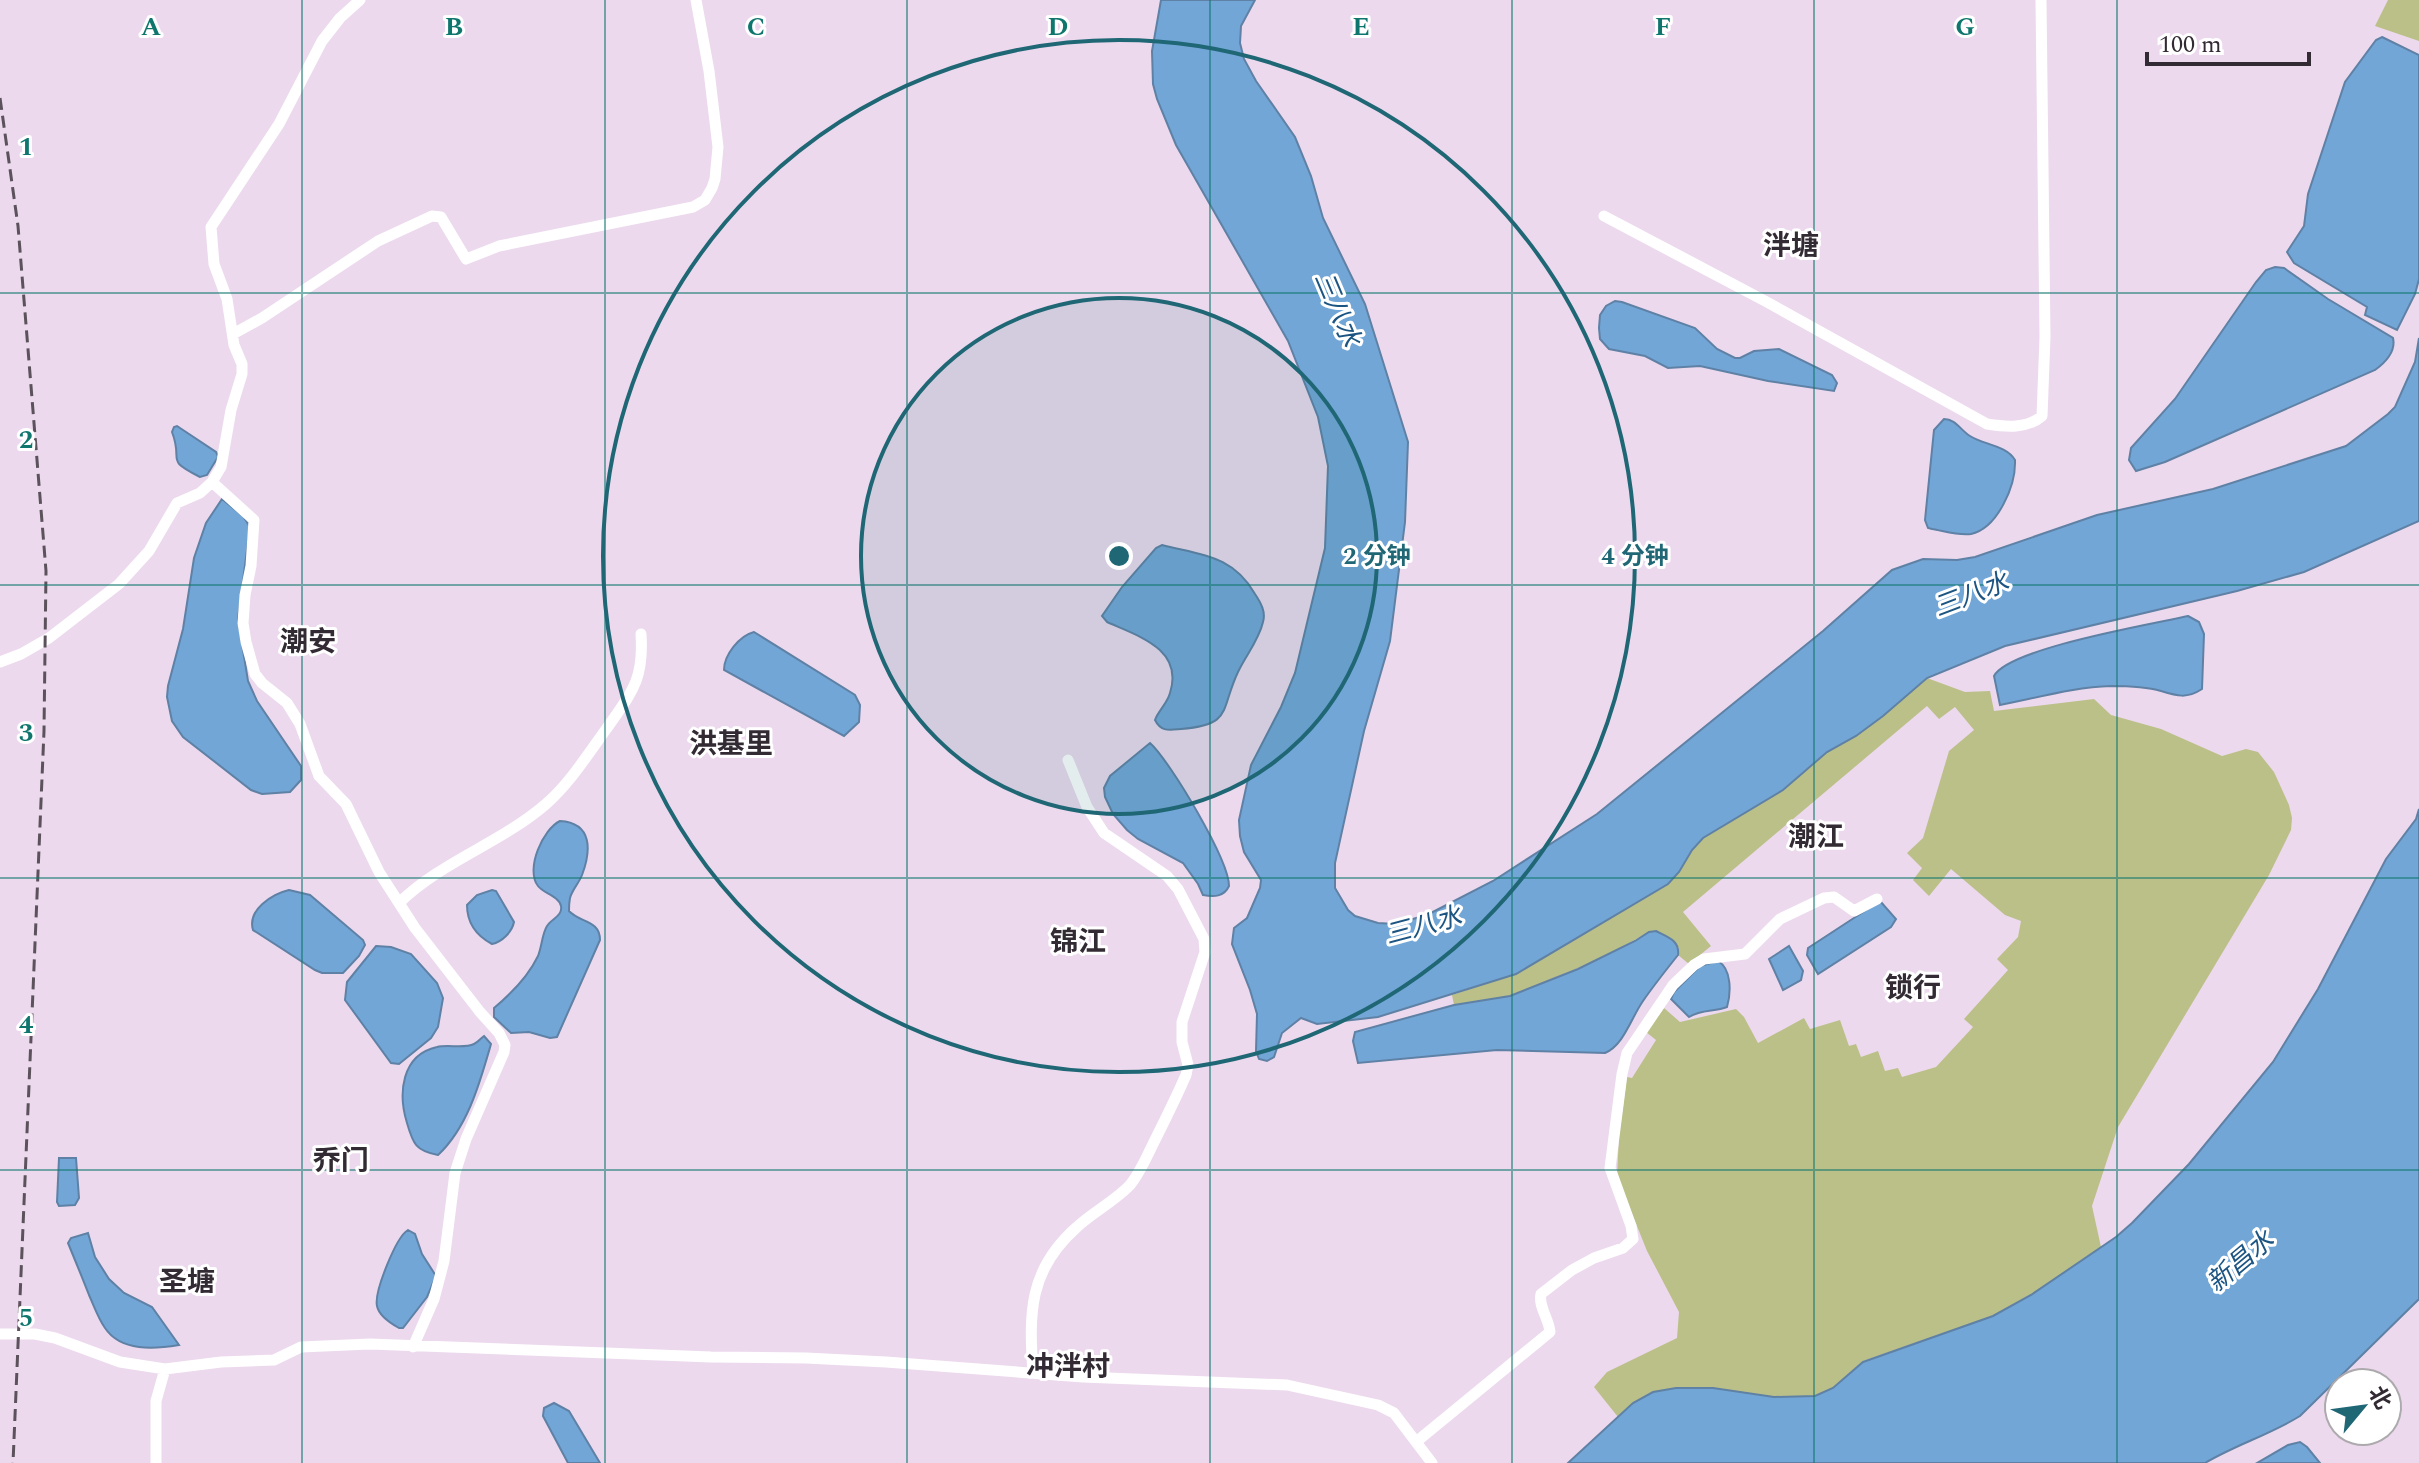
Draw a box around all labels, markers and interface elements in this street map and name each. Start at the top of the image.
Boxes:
text: A [141,7,161,47]
text: B [445,7,463,47]
text: C [747,7,765,47]
text: D [1048,7,1068,47]
text: E [1352,7,1370,47]
text: F [1655,7,1671,47]
text: G [1955,7,1975,47]
scale bar [2147,16,2309,66]
text: 100 m [2159,27,2222,63]
text: 1 [19,127,33,167]
district label: 泮塘 [1763,225,1819,268]
water label: 三八水 [1303,266,1371,354]
text: 2 [19,420,33,460]
text: 2 分钟 [1343,539,1411,575]
text: 4 分钟 [1601,539,1669,575]
centre of rings [1105,542,1133,570]
water label: 三八水 [1928,562,2016,628]
district label: 潮安 [280,621,336,664]
text: 3 [19,713,33,753]
district label: 洪基里 [689,723,773,766]
district label: 潮江 [1788,816,1844,859]
water label: 三八水 [1380,896,1467,955]
district label: 锦江 [1050,921,1106,964]
district label: 锁行 [1885,967,1941,1010]
text: 4 [19,1005,34,1045]
district label: 乔门 [313,1140,369,1183]
water label: 新昌水 [2198,1221,2284,1302]
district label: 圣塘 [159,1261,215,1304]
text: 5 [19,1298,33,1338]
district label: 冲泮村 [1026,1346,1110,1389]
north arrow [2323,1367,2403,1447]
text: 北 [2359,1380,2399,1416]

